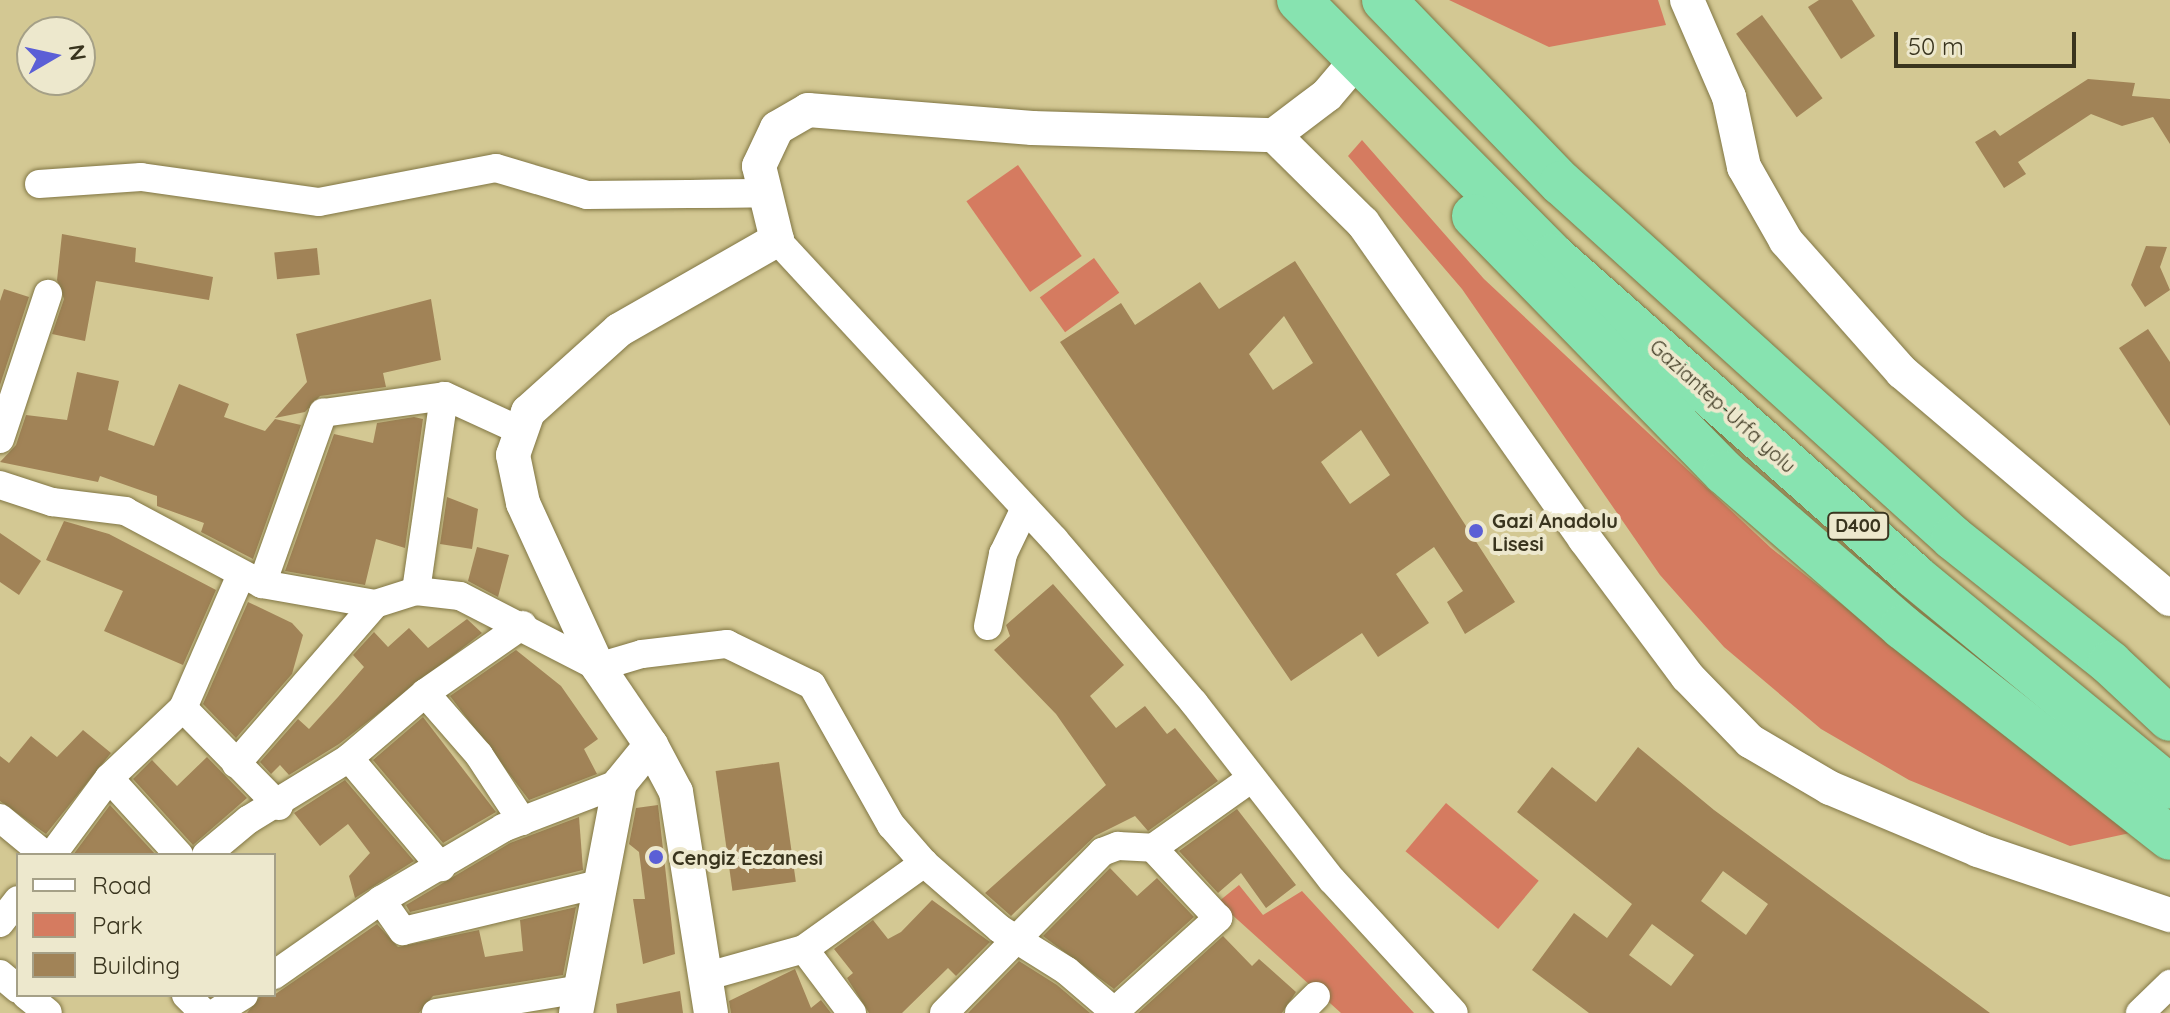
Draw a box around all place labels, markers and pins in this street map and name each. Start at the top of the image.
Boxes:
place label: Gazi Anadolu Lisesi [1492,508,1618,555]
marker: Gazi Anadolu Lisesi [1467,522,1485,540]
place label: Cengiz Eczanesi [672,845,823,869]
marker: Cengiz Eczanesi [647,848,665,866]

